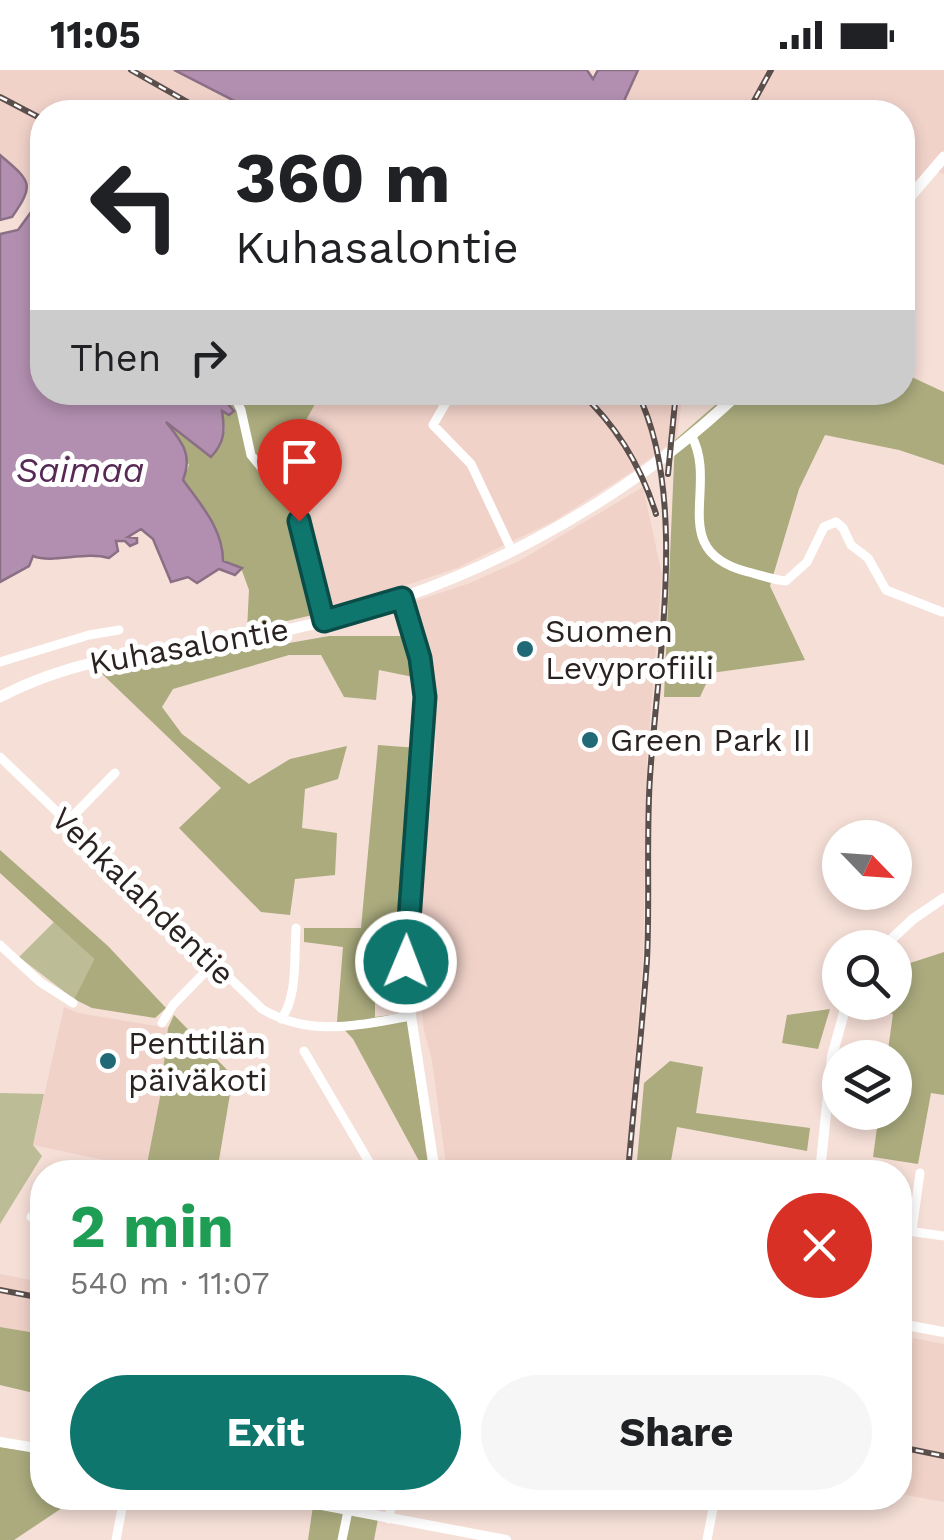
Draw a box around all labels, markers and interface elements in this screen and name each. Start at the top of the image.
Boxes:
text: 11:05 [50,13,141,57]
text: 360 m [235,137,451,219]
icon: left [70,140,200,270]
text: Kuhasalontie [235,221,519,274]
icon: right [181,330,236,385]
text: Then [70,336,161,380]
pin [257,419,342,522]
icon: arrive [272,434,327,489]
water label: Saimaa [16,449,144,491]
street label: Kuhasalontie [86,610,292,682]
place label: Suomen Levyprofiili [545,612,714,687]
marker: Suomen Levyprofiili [514,638,536,660]
place label: Green Park II [610,721,811,759]
marker: Green Park II [579,729,601,751]
street label: Vehkalahdentie [44,799,242,993]
north arrow [822,820,912,910]
map controls [822,820,912,1130]
position arrow [354,910,458,1014]
button: search [822,930,912,1020]
place label: Penttilän päiväkoti [128,1024,267,1099]
button: layers [822,1040,912,1130]
marker: Penttilän päiväkoti [97,1050,119,1072]
text: 2 min [70,1191,234,1262]
button: close [767,1193,872,1298]
text: 540 m · 11:07 [70,1264,270,1302]
button: Exit [70,1375,461,1490]
button: Share [481,1375,872,1490]

